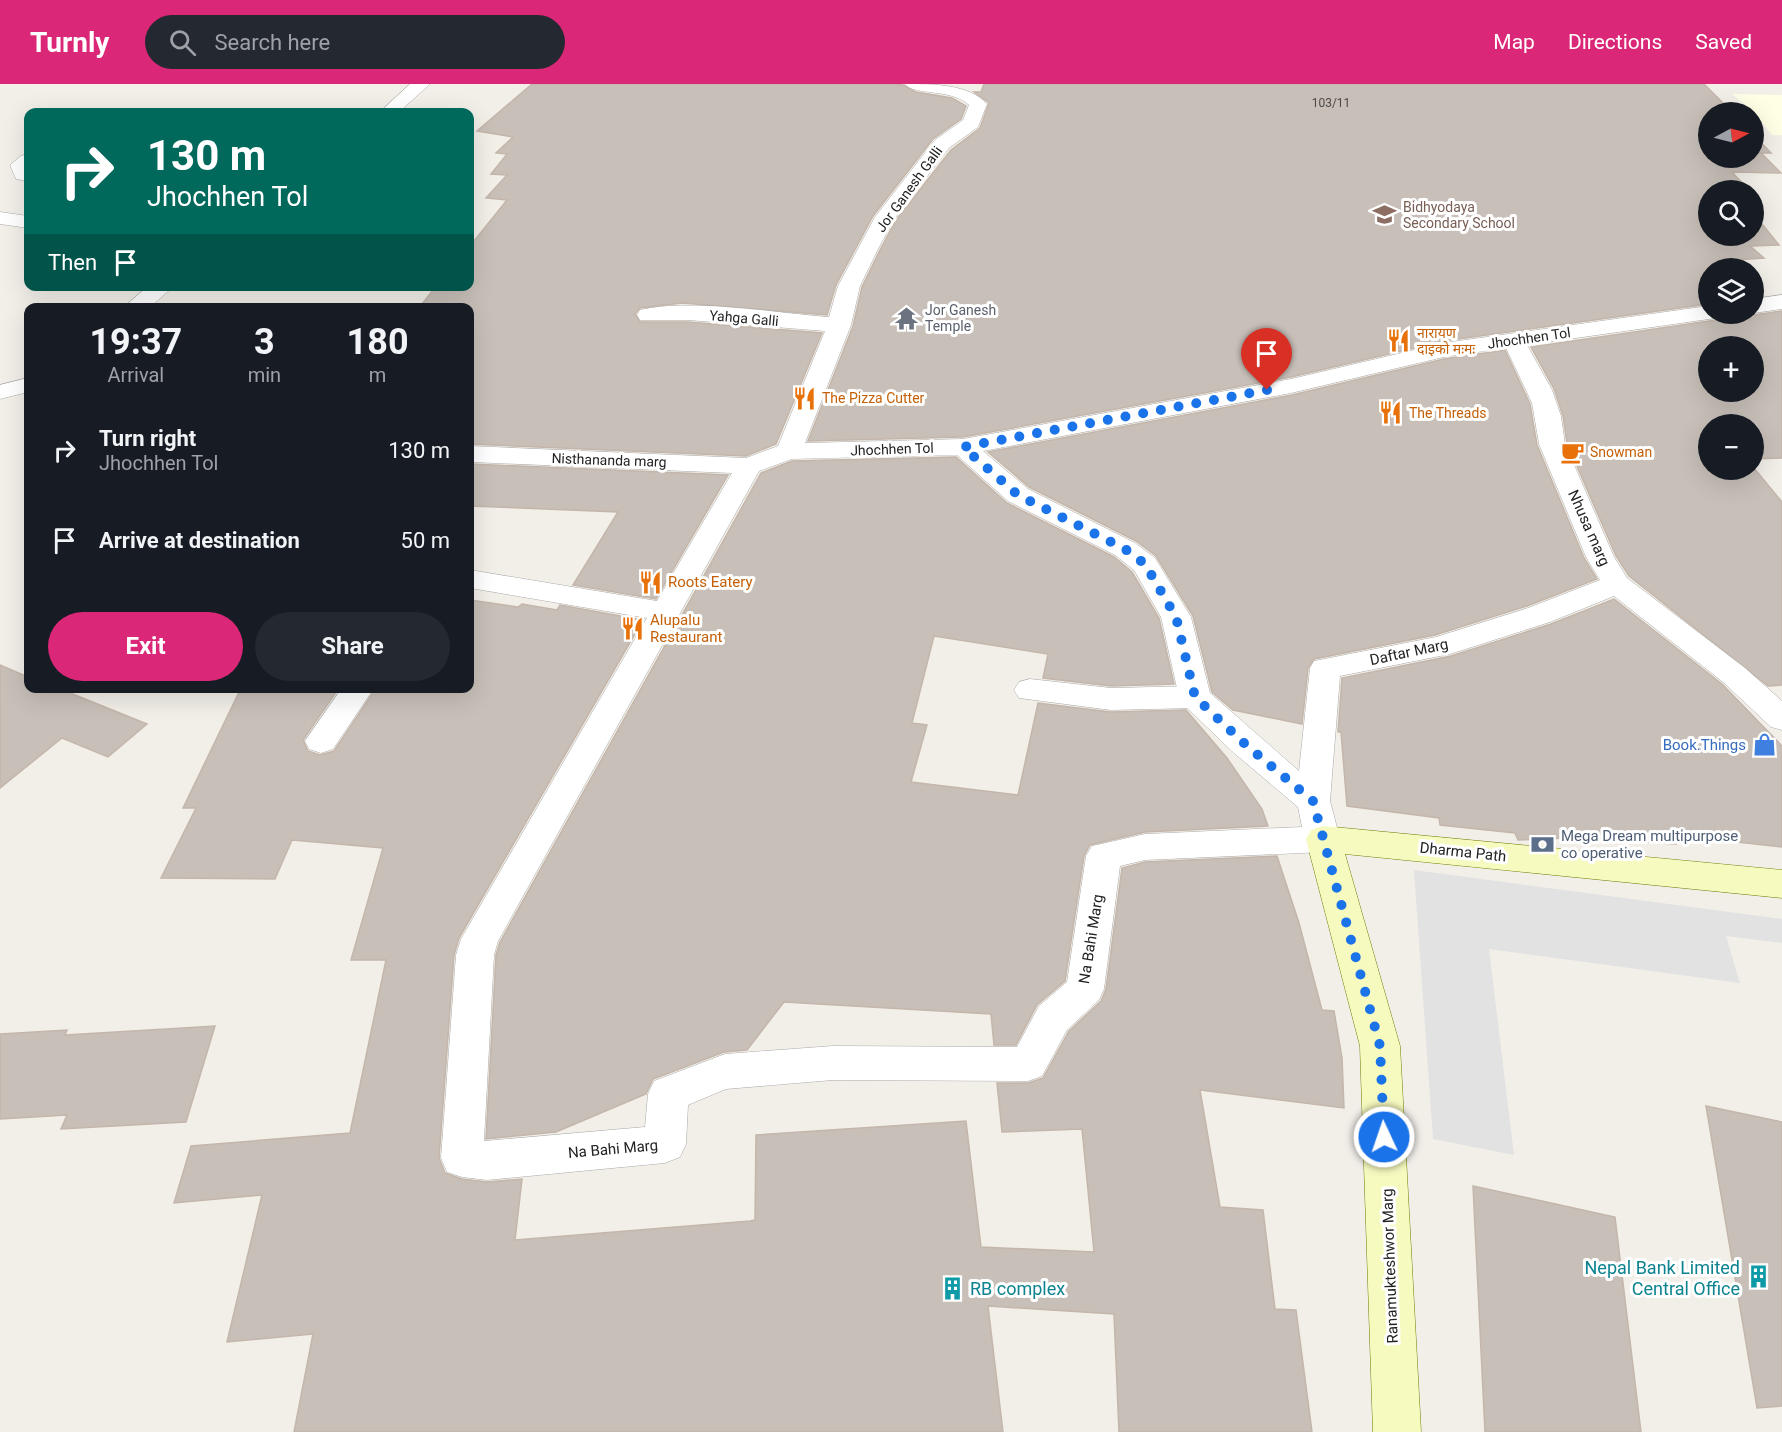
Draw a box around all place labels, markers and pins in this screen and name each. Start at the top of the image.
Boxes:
place label: Bidhyodaya Secondary School [1403,199,1515,231]
school or university icon: Bidhyodaya Secondary School [1372,202,1398,228]
place label: Jor Ganesh Temple [925,302,996,334]
temple icon: Jor Ganesh Temple [894,305,920,331]
place label: नारायण दाइको मःमः [1417,325,1476,357]
pin [1241,328,1292,390]
restaurant icon: नारायण दाइको मःमः [1386,328,1412,354]
restaurant icon: The Pizza Cutter [791,385,817,411]
place label: The Pizza Cutter [822,390,925,406]
restaurant icon: The Threads [1378,400,1404,426]
place label: The Threads [1409,405,1487,421]
cafe icon: Snowman [1559,439,1585,465]
place label: Snowman [1590,444,1652,460]
restaurant icon: Roots Eatery [637,569,663,595]
place label: Roots Eatery [668,573,753,591]
place label: Alupalu Restaurant [650,611,723,646]
restaurant icon: Alupalu Restaurant [619,616,645,642]
shop icon: Book.Things [1751,732,1777,758]
place label: Book.Things [1663,736,1746,754]
place label: Mega Dream multipurpose co operative [1561,827,1738,862]
bank icon: Mega Dream multipurpose co operative [1530,832,1556,858]
place label: Nepal Bank Limited Central Office [1585,1257,1740,1299]
building icon: Nepal Bank Limited Central Office [1745,1264,1771,1290]
building icon: RB complex [939,1275,965,1301]
place label: RB complex [970,1278,1065,1299]

